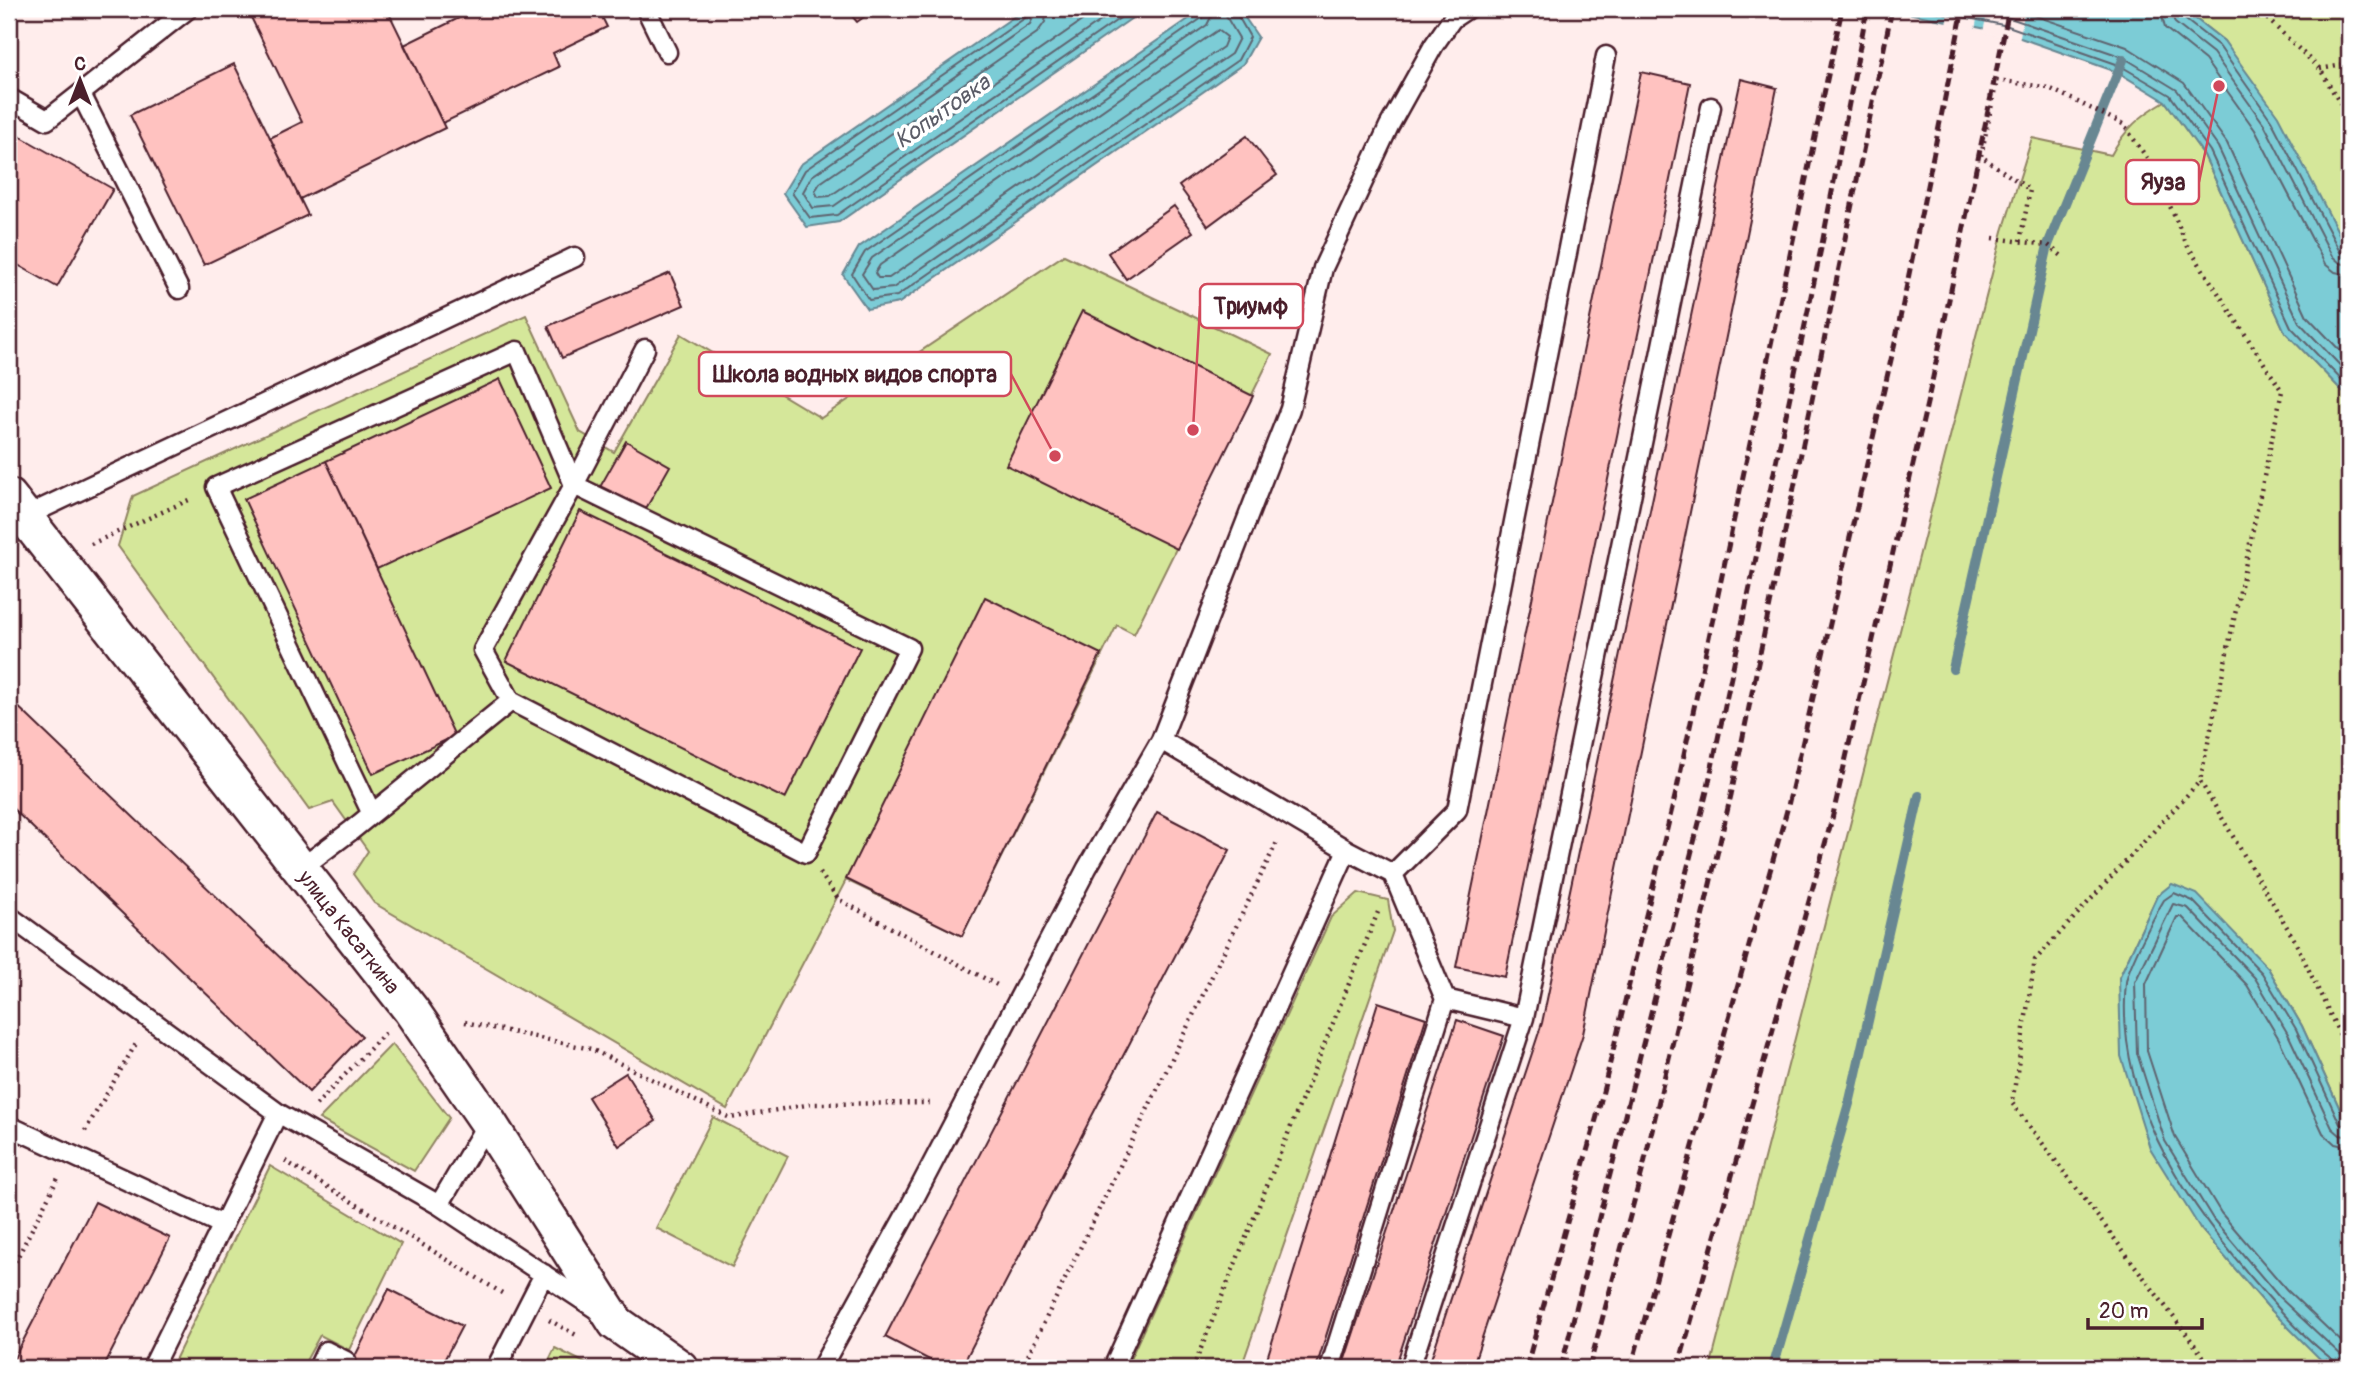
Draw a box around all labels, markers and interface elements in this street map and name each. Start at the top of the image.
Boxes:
north arrow [46,46,116,116]
text: С [74,52,86,76]
water label: Копытовка [889,67,997,155]
callout: Яуза [2126,160,2199,204]
text: Яуза [2141,168,2186,197]
callout: Триумф [1200,284,1303,328]
text: Триумф [1212,292,1289,321]
callout: Школа водных видов спорта [699,352,1011,396]
text: Школа водных видов спорта [712,360,997,389]
street label: улица Касаткина [291,864,405,1000]
scale bar [2088,1286,2202,1330]
text: 20 m [2099,1298,2148,1325]

